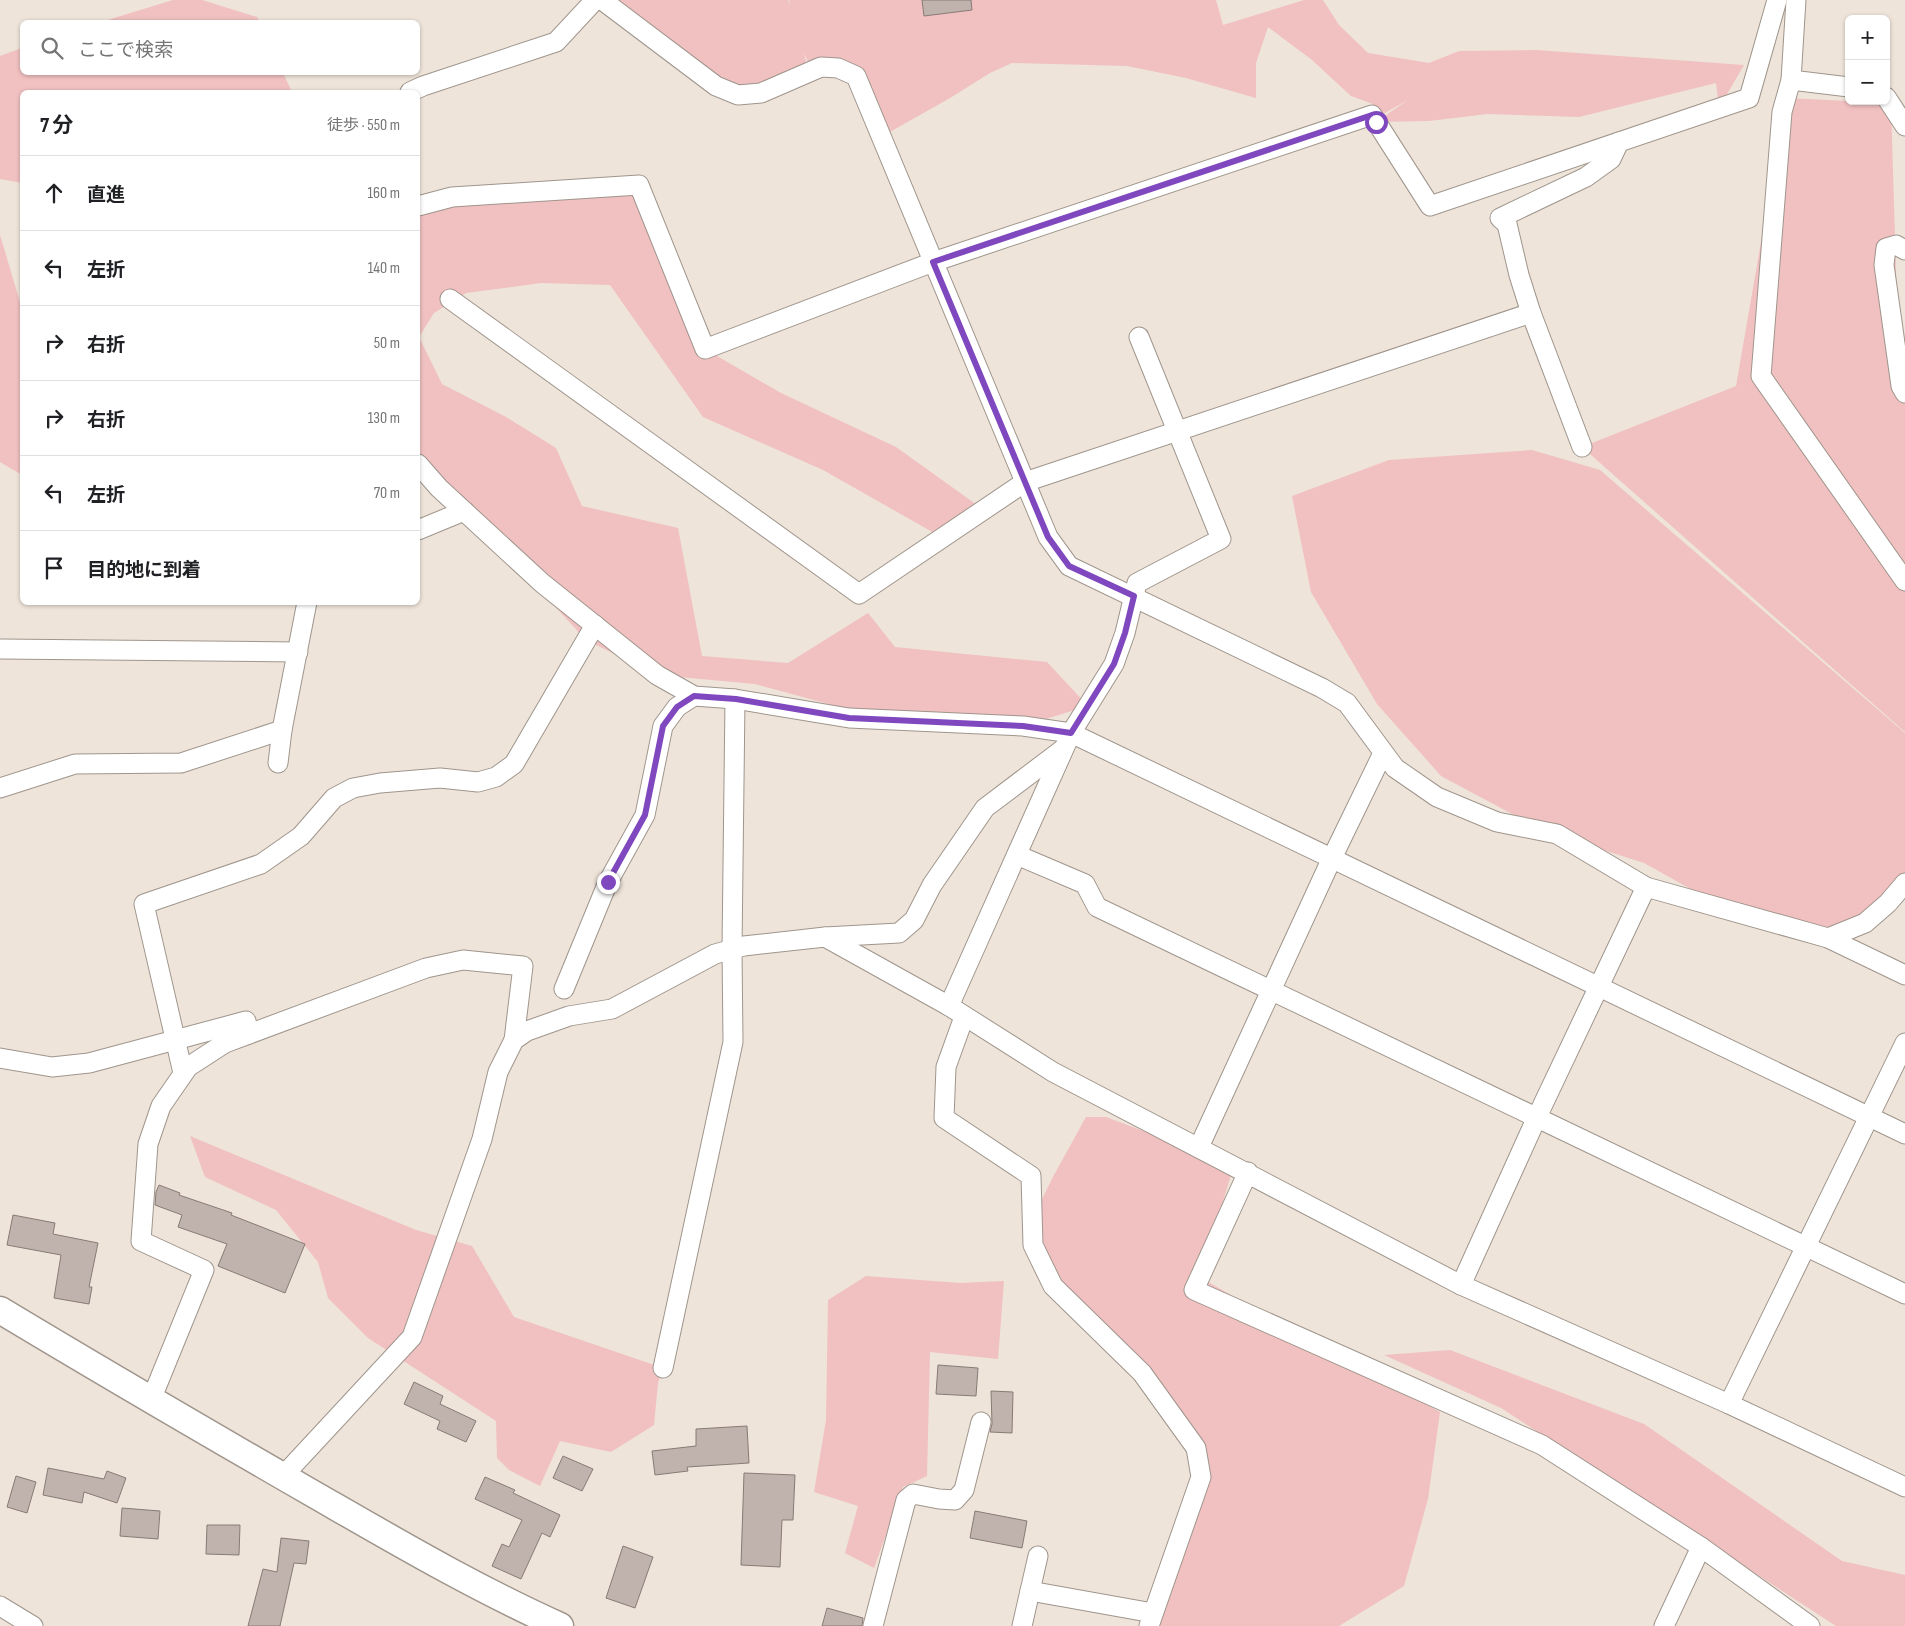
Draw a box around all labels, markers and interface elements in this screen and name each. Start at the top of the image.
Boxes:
map controls [1845,15,1890,105]
button: + [1845,15,1890,60]
search box [20,20,420,75]
icon: search [38,34,66,62]
text: ここで検索 [78,39,173,62]
button: − [1845,60,1890,105]
route start [1365,111,1388,134]
text: 7 分 [40,113,73,138]
text: 徒歩 · 550 m [327,116,400,135]
icon: ahead [40,179,68,207]
text: 直進 [87,184,125,207]
text: 160 m [367,184,400,203]
icon: left [40,254,68,282]
text: 左折 [87,259,125,282]
text: 140 m [368,259,400,278]
icon: right [40,329,68,357]
text: 右折 [87,334,125,357]
text: 50 m [374,334,400,353]
icon: right [40,404,68,432]
text: 右折 [87,409,125,432]
text: 130 m [368,409,400,428]
icon: left [40,479,68,507]
text: 左折 [87,484,125,507]
text: 70 m [374,484,400,503]
icon: arrive [40,554,68,582]
text: 目的地に到着 [87,559,201,582]
route end [597,871,620,894]

